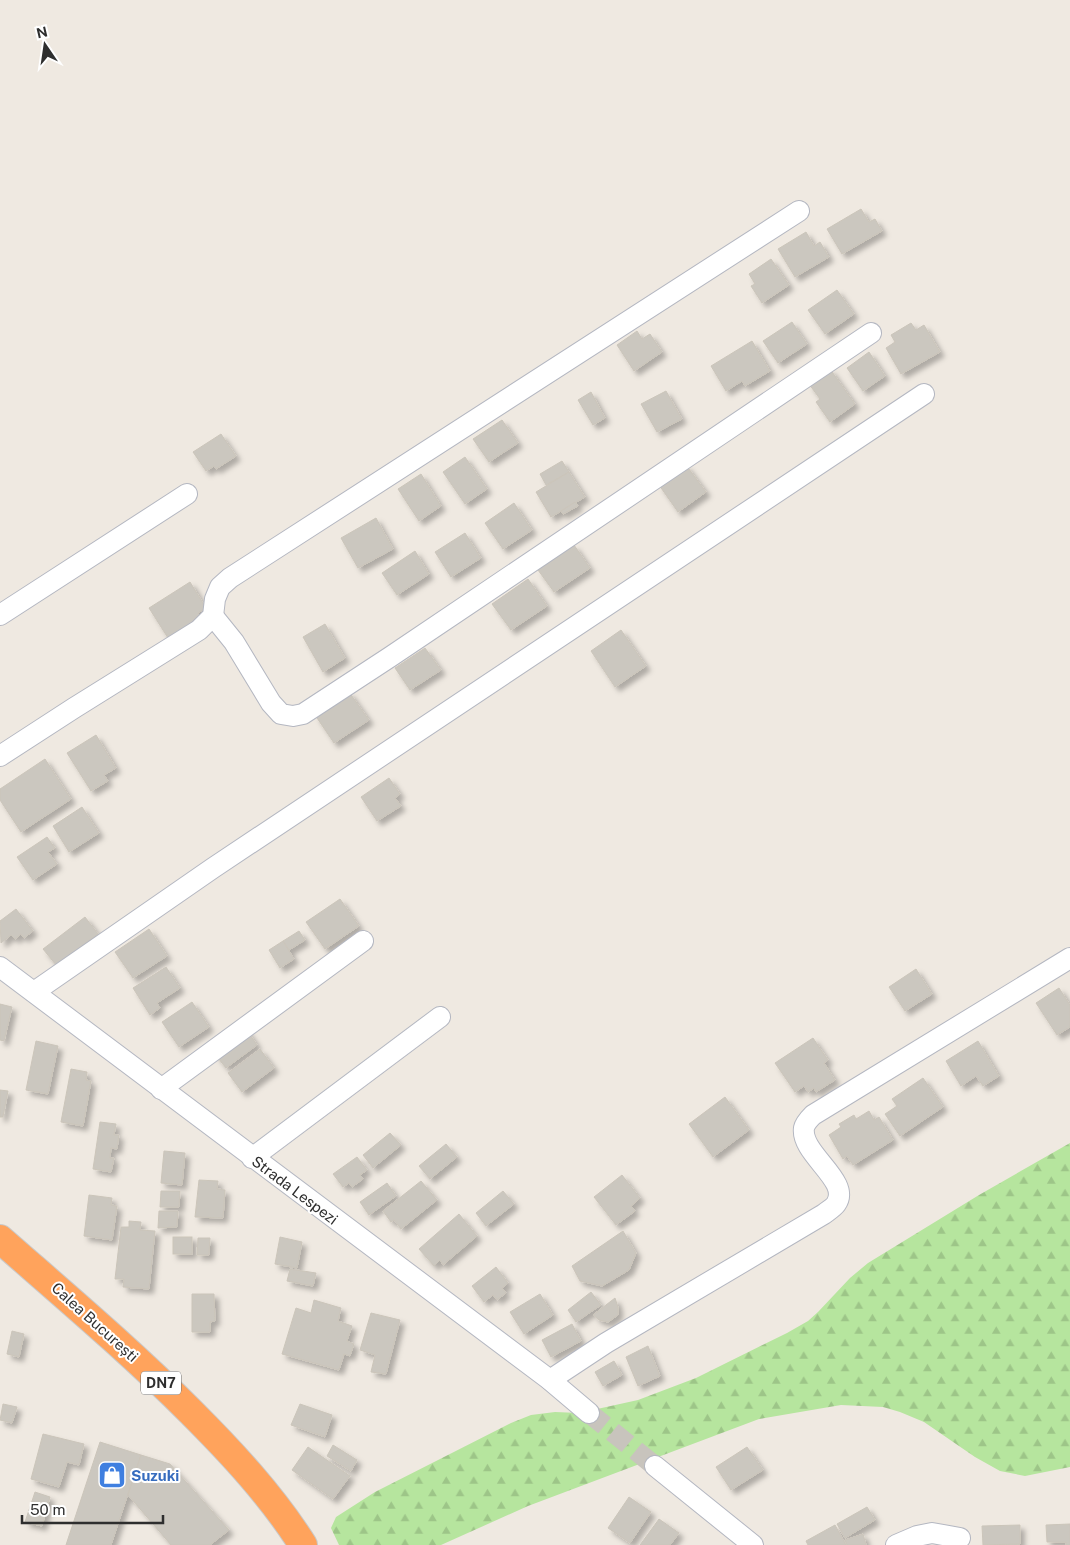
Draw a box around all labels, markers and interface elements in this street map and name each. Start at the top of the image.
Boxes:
north arrow [20,20,70,70]
text: N [35,23,49,41]
street label: Strada Lespezi [249,1152,341,1228]
street label: Calea București [48,1279,142,1365]
road number: DN7 [141,1372,181,1395]
shop icon: Suzuki [97,1460,127,1490]
place label: Suzuki [131,1467,179,1484]
scale bar [22,1492,164,1524]
text: 50 m [30,1501,65,1518]

